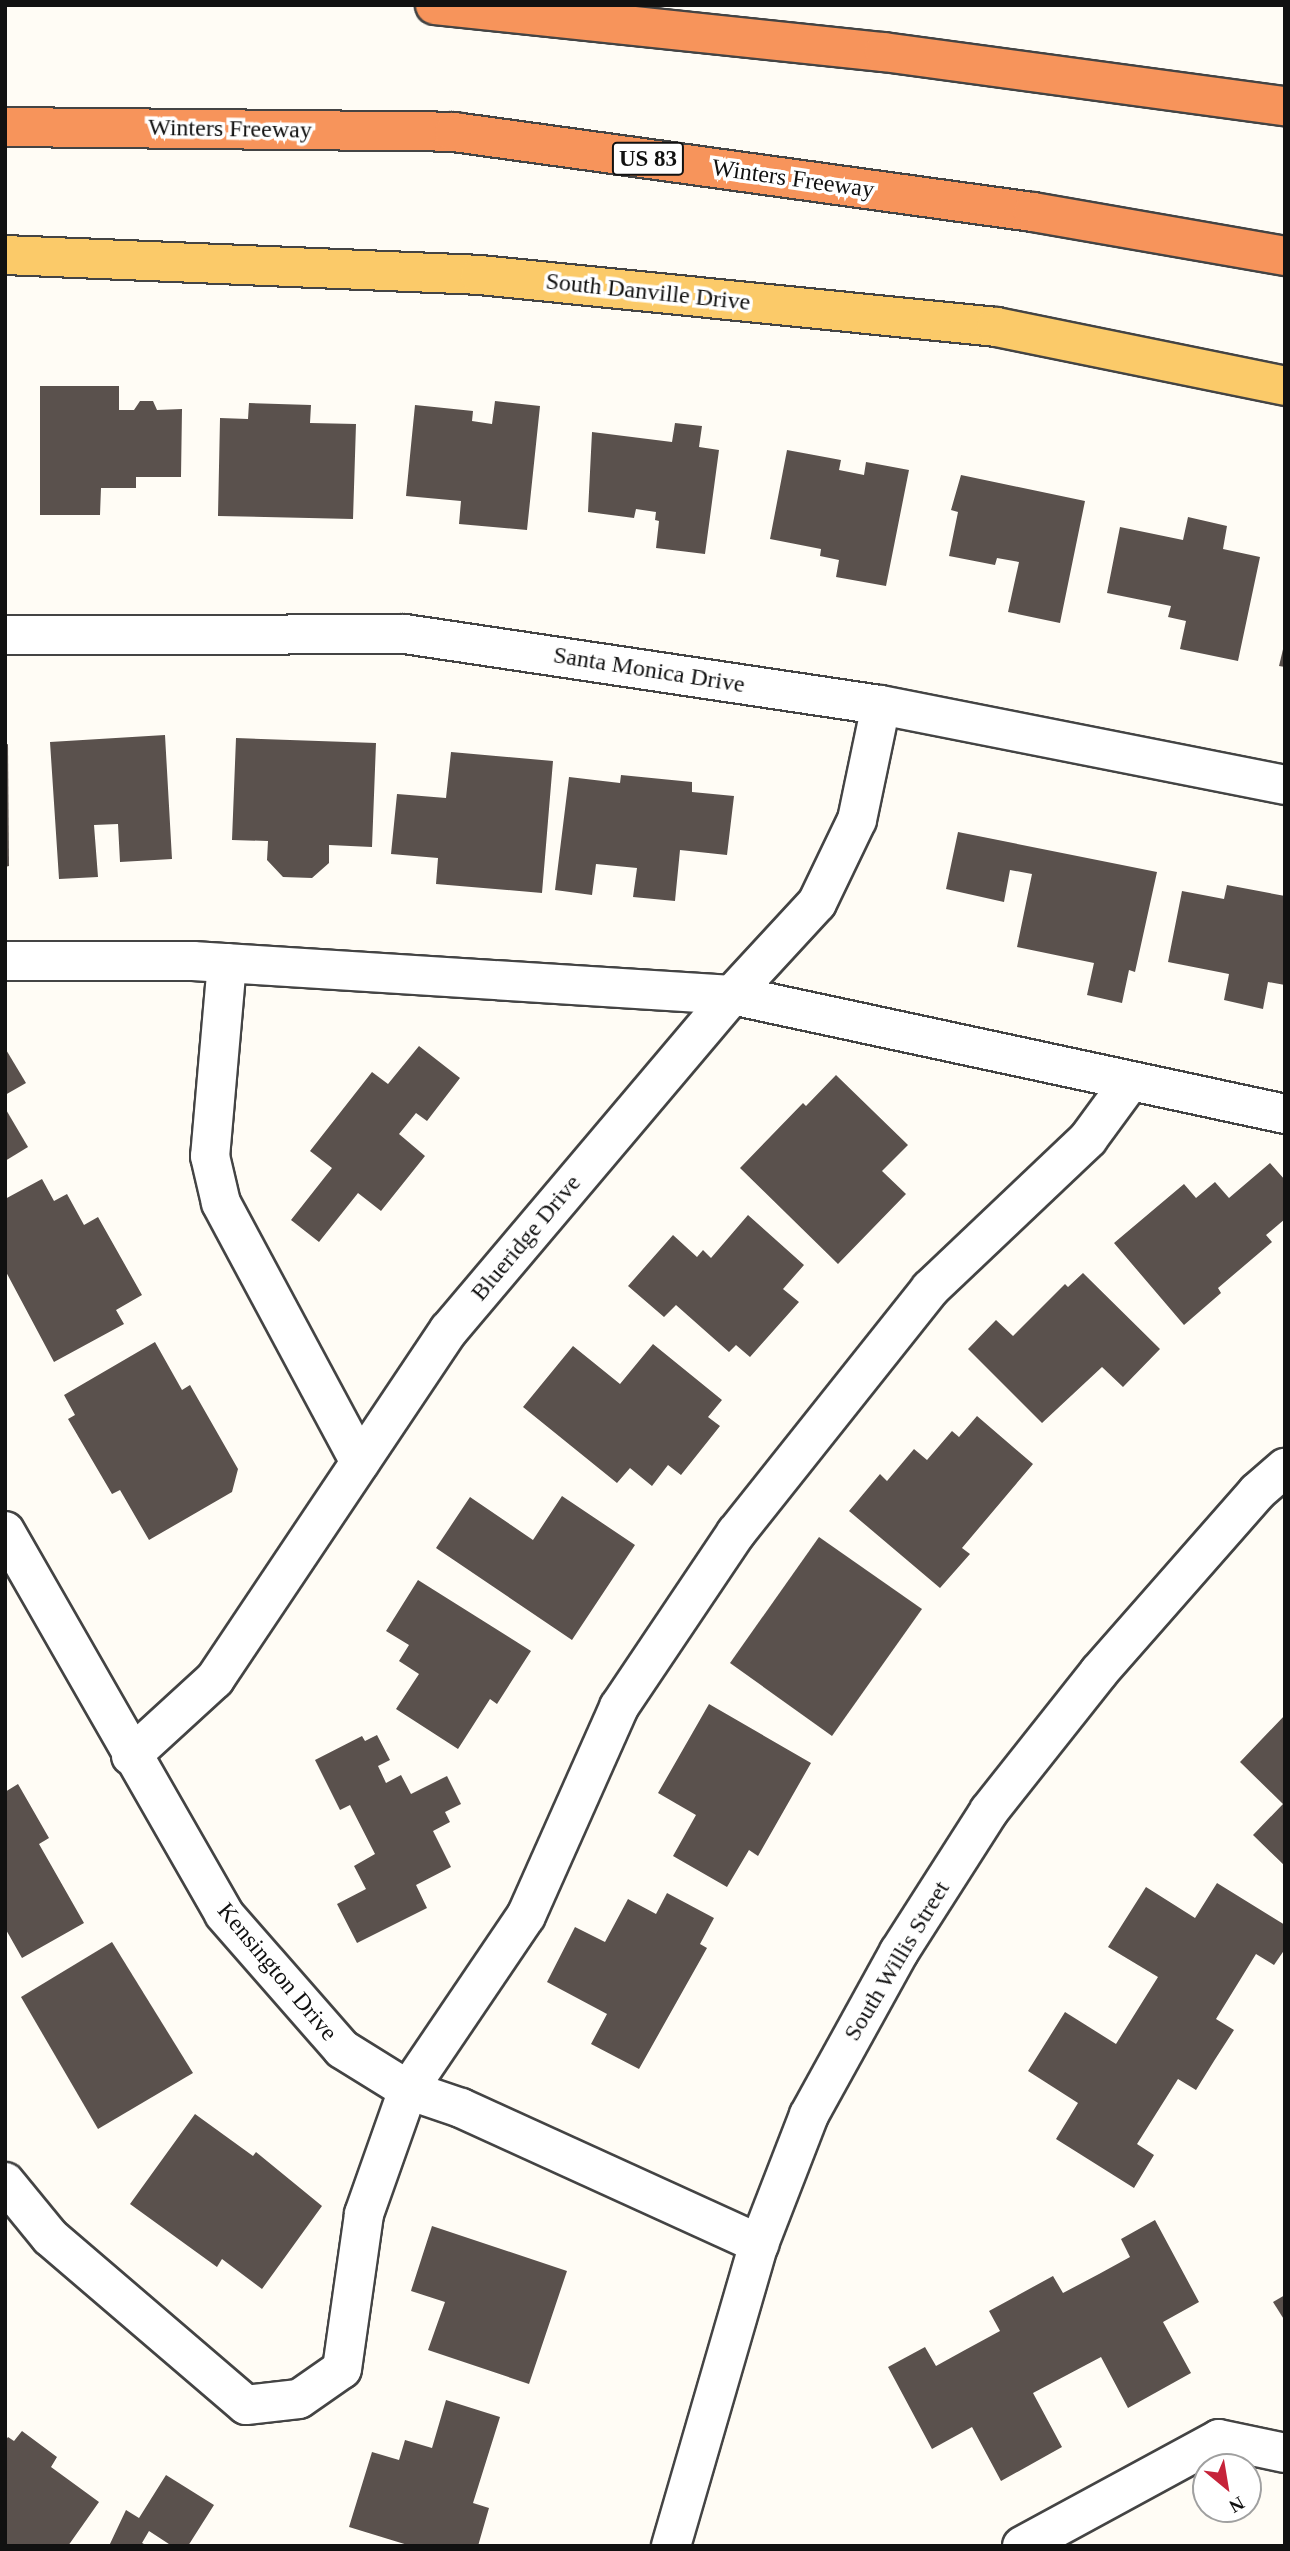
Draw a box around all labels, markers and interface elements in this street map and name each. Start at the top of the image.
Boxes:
street label: Winters Freeway [148,113,312,145]
road number: US 83 [611,140,685,178]
street label: Winters Freeway [710,153,876,205]
street label: South Danville Drive [544,267,752,317]
street label: Santa Monica Drive [551,641,747,699]
street label: Blueridge Drive [465,1169,587,1307]
street label: South Willis Street [838,1876,956,2046]
street label: Kensington Drive [211,1897,343,2047]
north arrow [1192,2453,1262,2523]
text: N [1226,2492,1248,2517]

